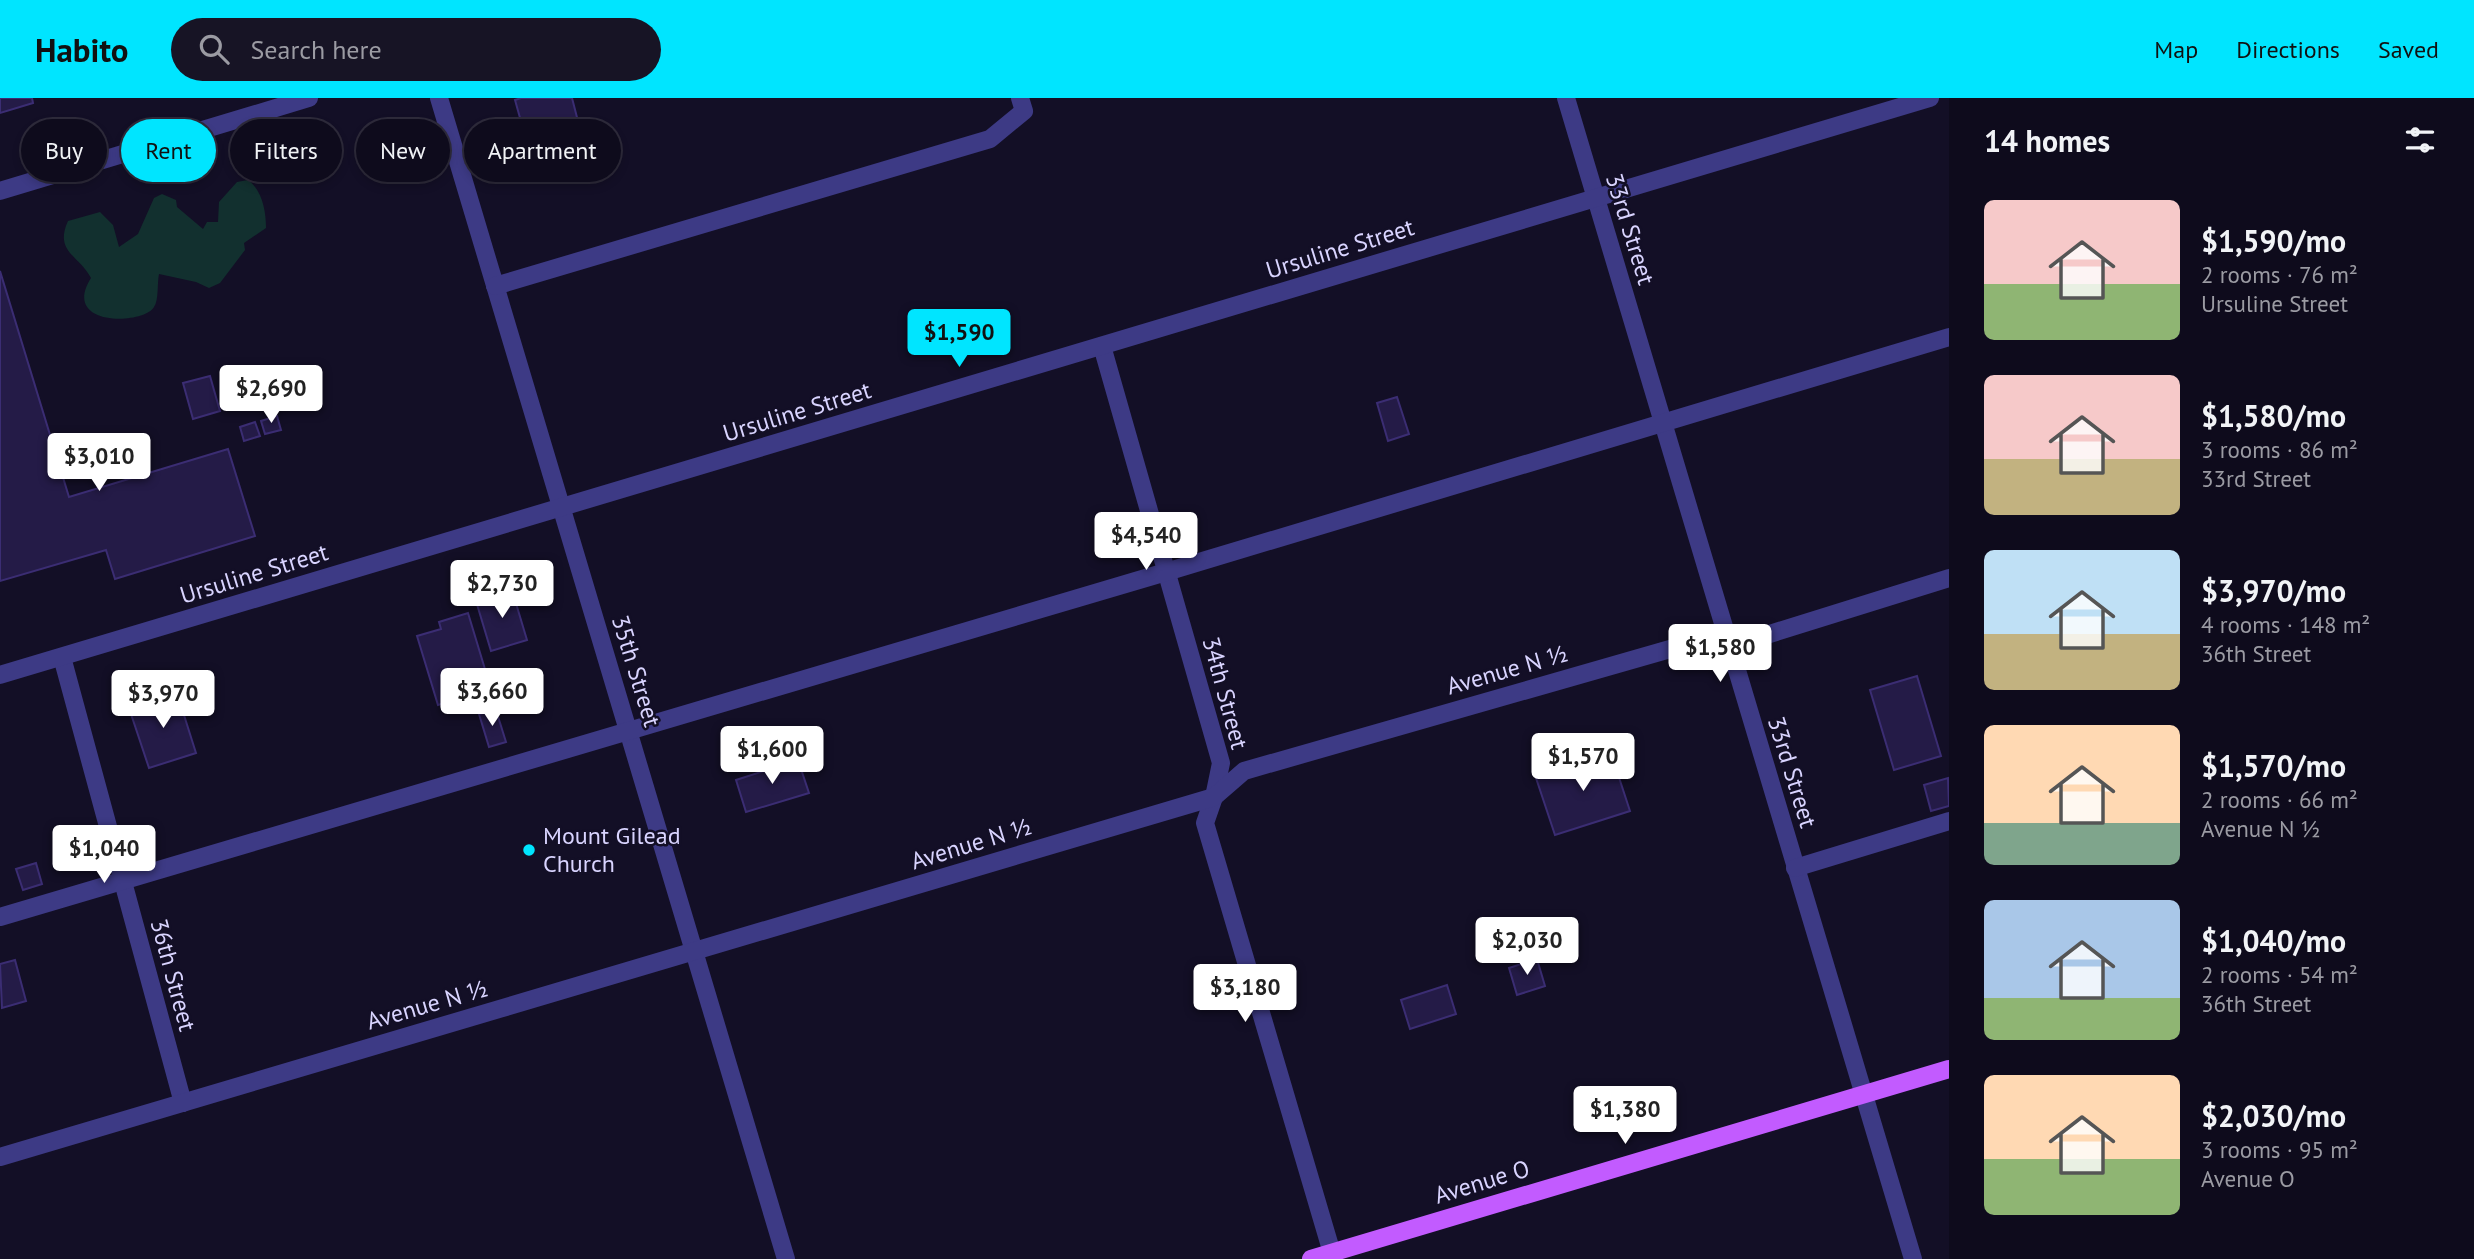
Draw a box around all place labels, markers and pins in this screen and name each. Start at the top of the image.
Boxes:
pin: $1,590 [902,310,1016,369]
pin: $2,690 [214,366,328,425]
pin: $3,010 [42,434,156,493]
pin: $4,540 [1089,512,1203,572]
pin: $2,730 [445,560,559,620]
pin: $1,580 [1663,624,1777,684]
pin: $3,660 [435,668,549,728]
pin: $3,970 [106,670,220,730]
pin: $1,600 [715,726,829,786]
pin: $1,570 [1526,734,1640,793]
place label: Mount Gilead Church [543,820,681,879]
pin: $1,040 [47,826,161,885]
marker: Mount Gilead Church [521,842,537,858]
pin: $2,030 [1470,918,1584,977]
pin: $3,180 [1188,964,1302,1024]
pin: $1,380 [1568,1086,1682,1146]

